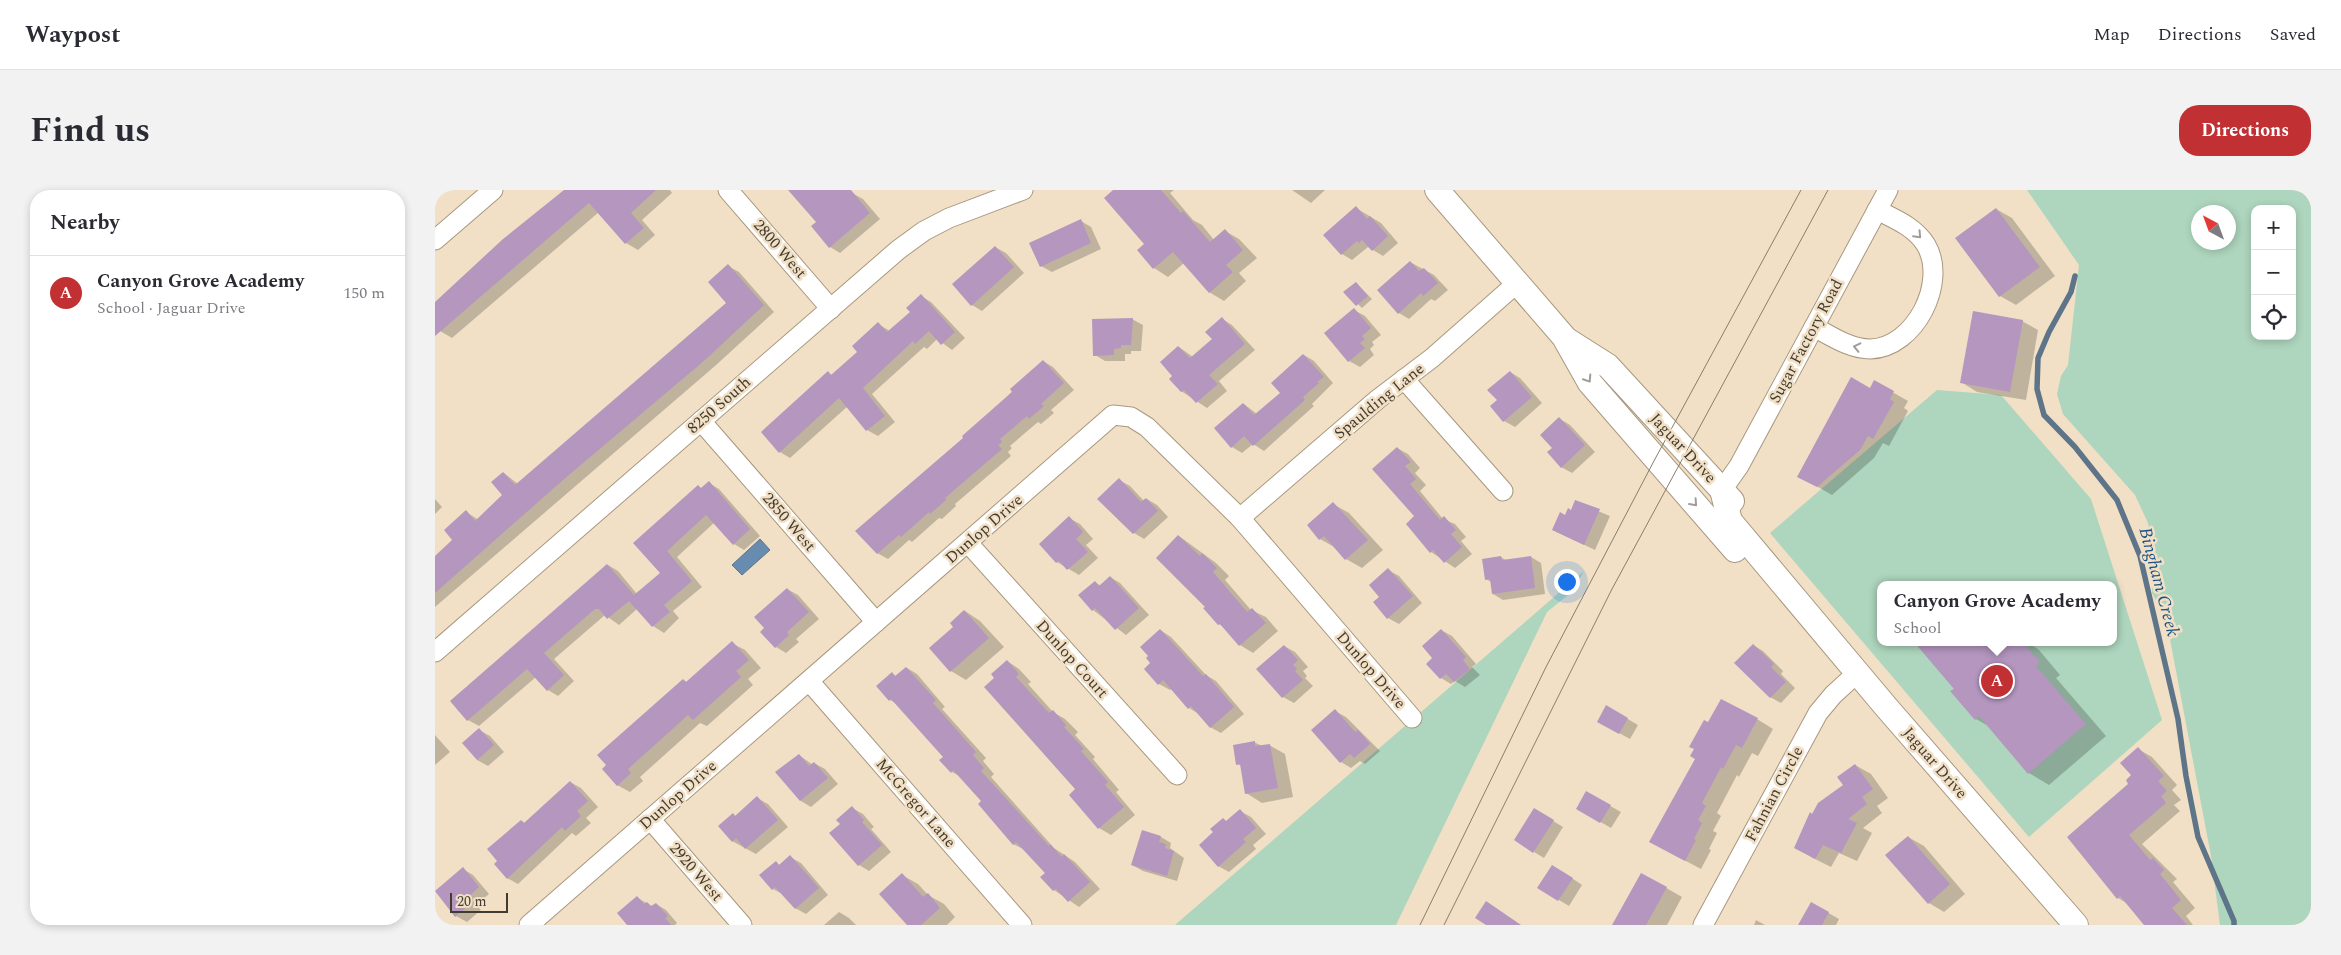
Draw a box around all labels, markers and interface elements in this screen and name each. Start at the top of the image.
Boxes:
text: Waypost [25,17,121,53]
text: Map [2094,21,2130,48]
text: Directions [2158,21,2242,48]
text: Saved [2270,21,2316,48]
text: Find us [30,104,150,157]
button: Directions [2179,105,2311,156]
north arrow [2191,205,2236,250]
map controls [2251,205,2296,340]
button: + [2251,205,2296,250]
text: Nearby [50,207,120,239]
street label: 2800 West [747,214,813,284]
one-way arrow [1912,230,1921,239]
button: − [2251,250,2296,295]
text: Canyon Grove Academy [97,267,304,296]
street label: Sugar Factory Road [1763,275,1849,407]
text: A [60,281,72,305]
text: 150 m [343,281,385,305]
button: locate [2251,295,2296,340]
text: School · Jaguar Drive [97,296,245,320]
one-way arrow [1853,342,1862,352]
street label: Spaulding Lane [1329,357,1429,445]
street label: 8250 South [682,371,756,439]
one-way arrow [1582,374,1592,383]
street label: Jaguar Drive [1644,407,1722,489]
street label: 2850 West [756,487,822,557]
street label: Dunlop Drive [940,488,1028,570]
one-way arrow [1688,497,1697,506]
water label: Bingham Creek [2131,524,2187,640]
your location [1554,569,1580,595]
popup [1877,581,2117,646]
text: Canyon Grove Academy [1894,587,2100,616]
street label: Dunlop Court [1030,614,1114,704]
text: School [1894,616,1941,640]
street label: Dunlop Drive [1330,626,1412,714]
pin: A [1981,662,2013,700]
street label: Jaguar Drive [1897,722,1973,804]
street label: Fahnian Circle [1739,742,1809,846]
street label: McGregor Lane [870,753,962,853]
street label: Dunlop Drive [634,754,722,836]
street label: 2920 West [663,837,729,907]
scale bar [450,890,507,913]
text: 20 m [457,891,487,912]

